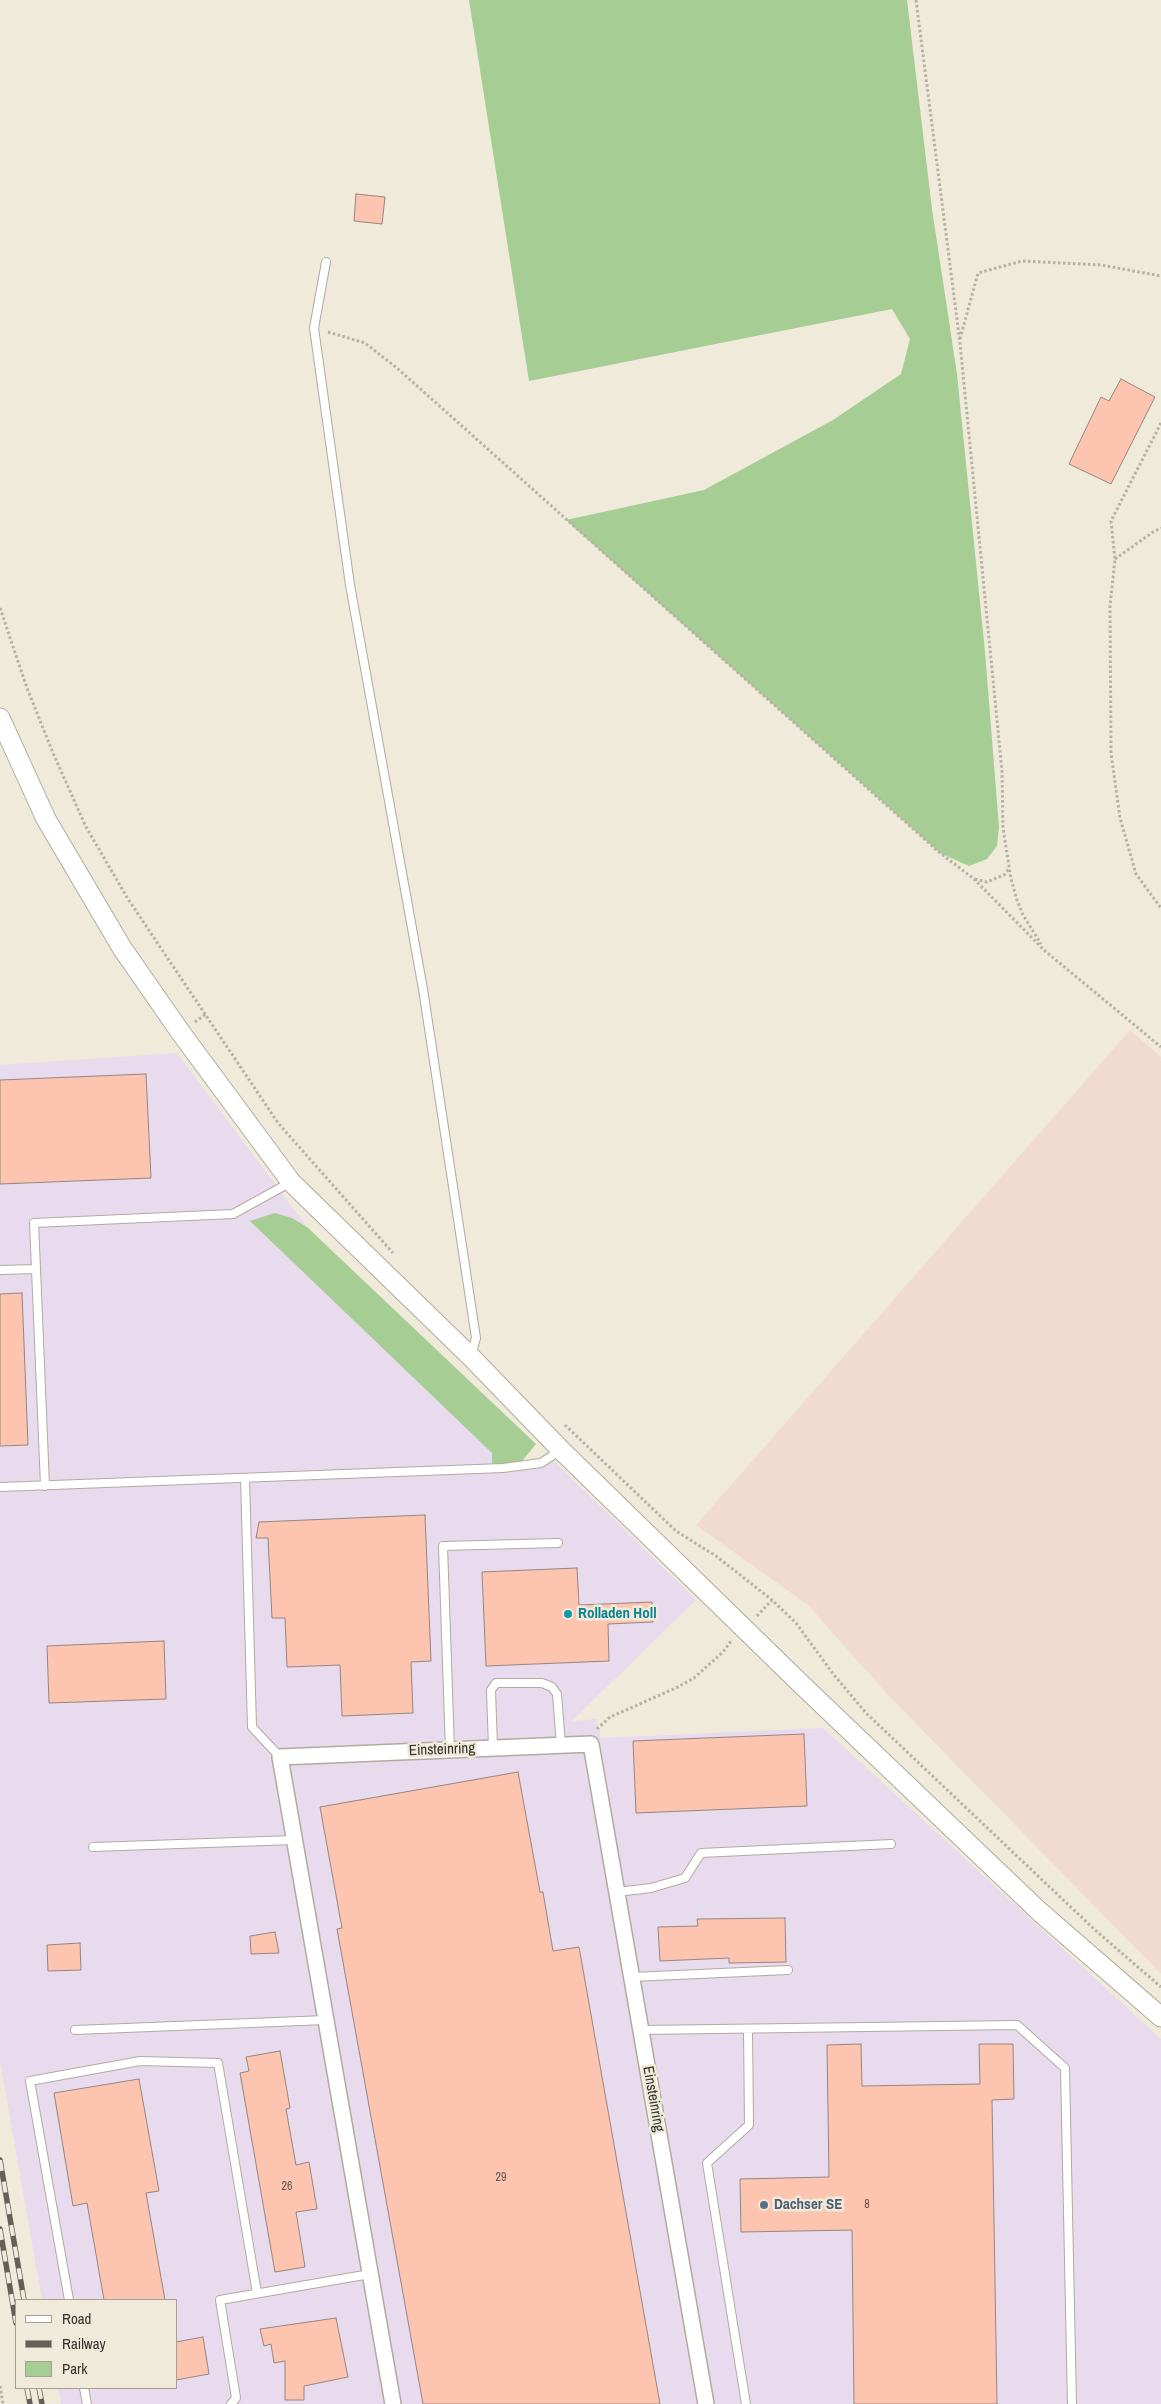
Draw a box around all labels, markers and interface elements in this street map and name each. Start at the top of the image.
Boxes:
place label: Rolladen Holl [578,1605,657,1623]
marker: Rolladen Holl [562,1608,574,1620]
street label: Einsteinring [409,1740,475,1760]
street label: Einsteinring [638,2065,668,2133]
house number: 29 [496,2171,506,2185]
house number: 26 [282,2180,292,2194]
place label: Dachser SE [774,2196,842,2214]
house number: 8 [864,2198,870,2212]
marker: Dachser SE [758,2199,770,2211]
legend [15,2299,178,2389]
text: Road [62,2308,91,2329]
text: Railway [62,2333,106,2354]
text: Park [62,2358,87,2379]

